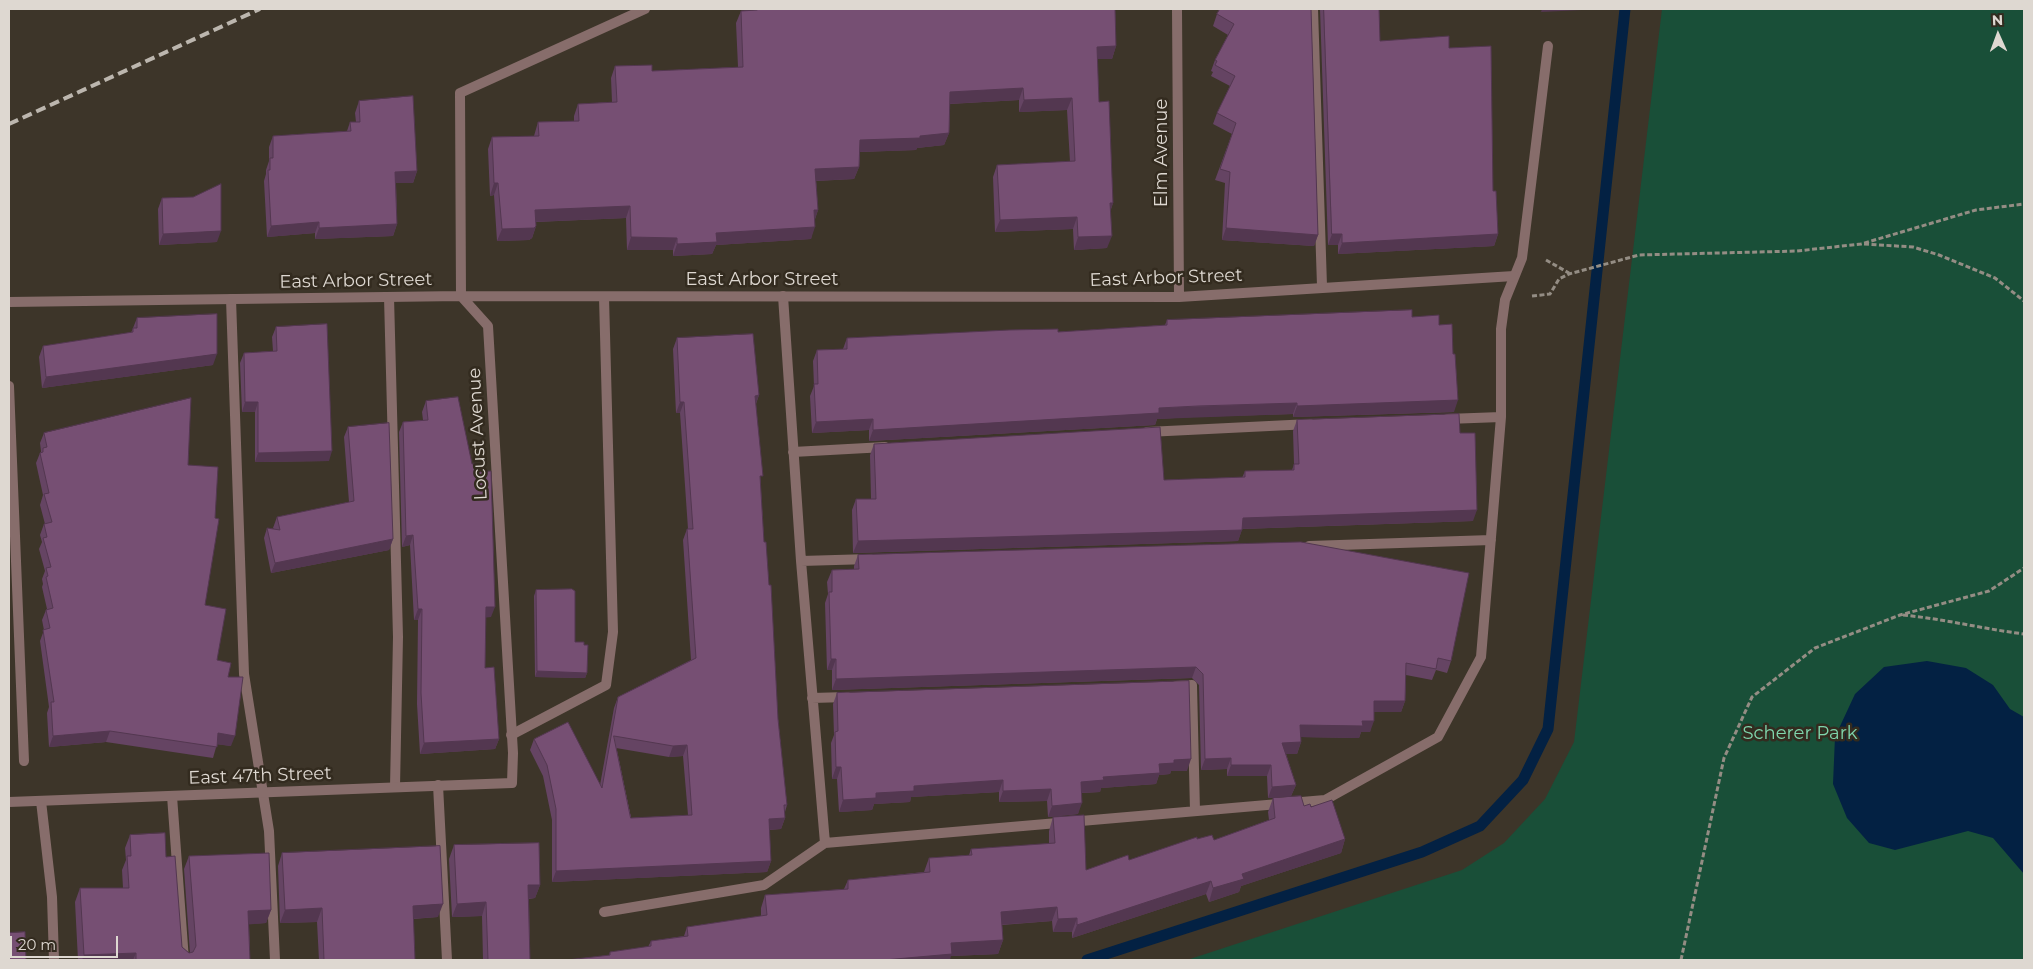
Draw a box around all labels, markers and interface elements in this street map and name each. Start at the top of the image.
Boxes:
north arrow [1973,10,2023,60]
text: N [1992,11,2003,29]
street label: Elm Avenue [1151,99,1173,207]
street label: East Arbor Street [1089,265,1243,291]
street label: East Arbor Street [279,269,433,293]
street label: East Arbor Street [685,269,839,291]
street label: Locust Avenue [464,367,492,501]
park label: Scherer Park [1742,723,1858,745]
street label: East 47th Street [188,763,332,789]
scale bar [12,926,120,958]
text: 20 m [18,935,56,954]

